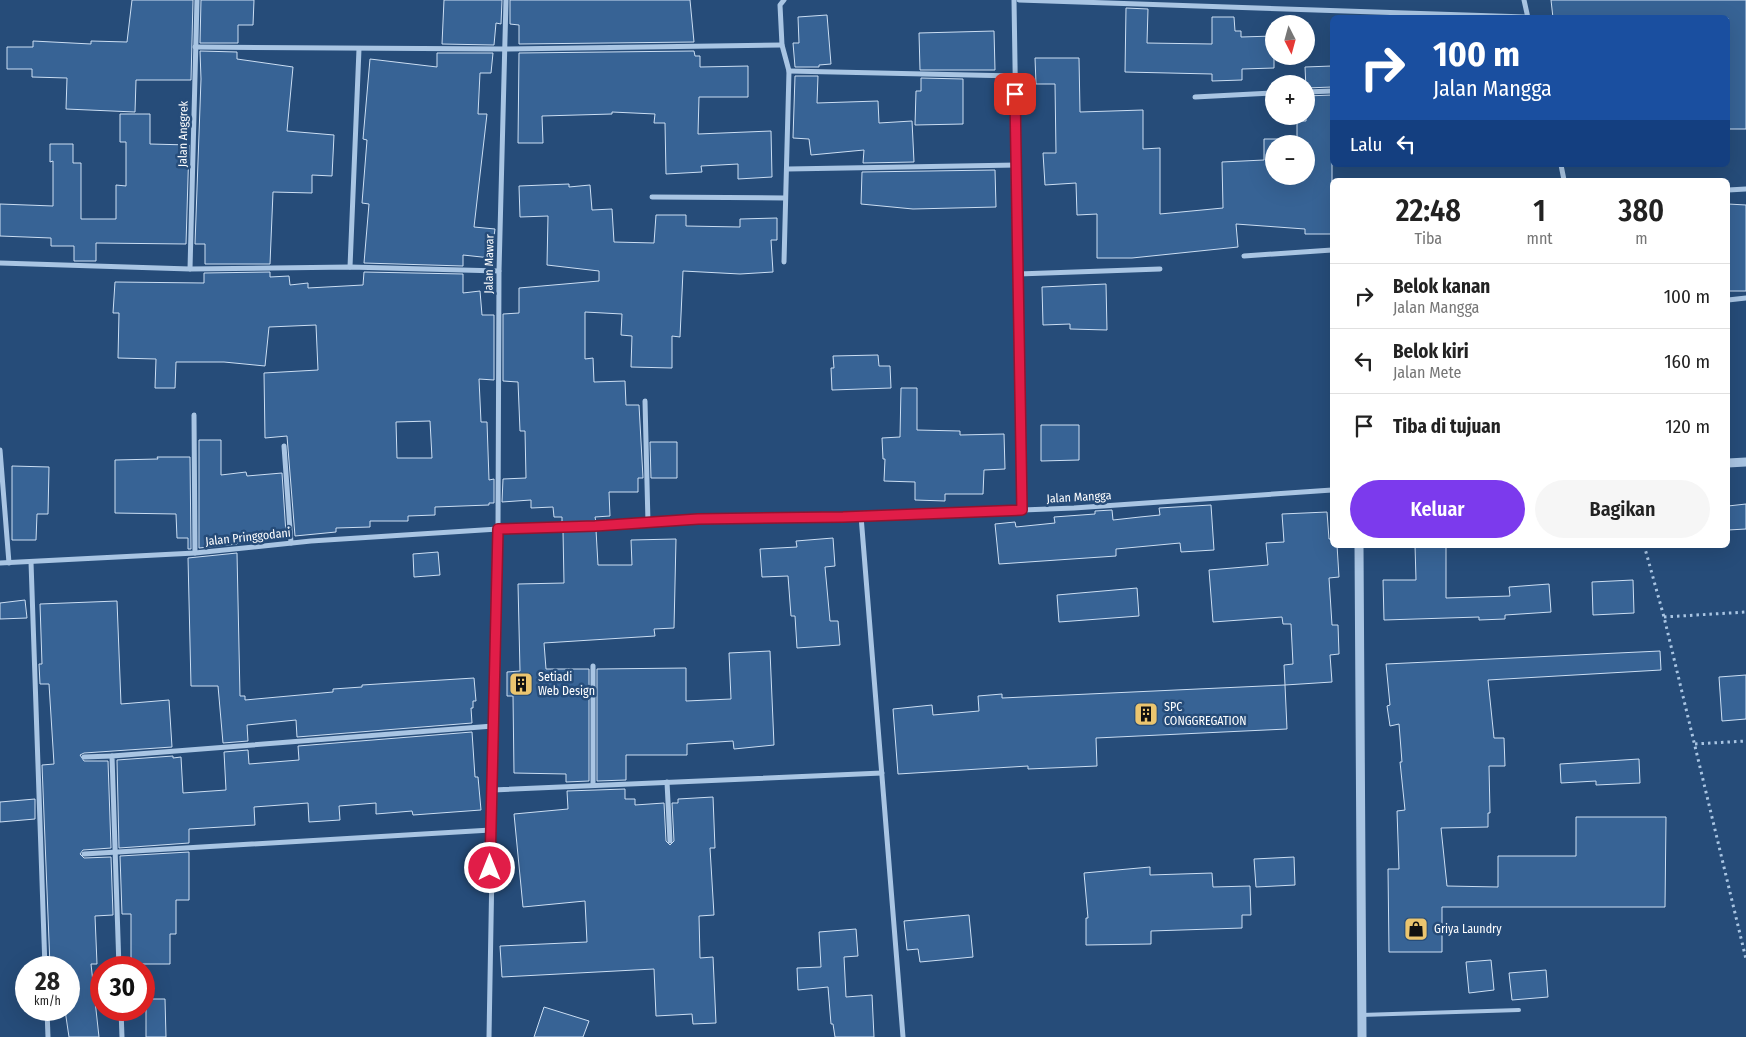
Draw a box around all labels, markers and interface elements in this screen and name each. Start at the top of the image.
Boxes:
north arrow [1265,15,1315,65]
map controls [1265,15,1315,185]
text: 100 m [1433,33,1520,75]
icon: right [1350,35,1415,100]
pin [994,73,1036,115]
button: + [1265,75,1315,125]
text: Jalan Mangga [1433,75,1552,102]
icon: arrive [1001,80,1029,108]
street label: Jalan Anggrek [175,100,191,167]
icon: left [1392,130,1420,158]
text: Lalu [1350,133,1382,156]
button: − [1265,135,1315,185]
text: 22:48 [1396,193,1461,229]
text: 1 [1533,193,1546,229]
text: 380 [1618,193,1664,229]
text: Tiba [1414,229,1442,248]
text: mnt [1527,229,1553,248]
text: m [1635,229,1647,248]
street label: Jalan Mawar [481,233,497,294]
text: Belok kanan [1393,275,1490,298]
icon: right [1350,282,1378,310]
text: 100 m [1664,285,1710,308]
text: Jalan Mangga [1393,298,1479,317]
text: Belok kiri [1393,340,1469,363]
icon: left [1350,347,1378,375]
text: 160 m [1664,350,1710,373]
text: Jalan Mete [1393,363,1461,382]
icon: arrive [1350,412,1378,440]
text: Tiba di tujuan [1393,415,1501,438]
text: 120 m [1665,415,1710,438]
button: Keluar [1350,480,1525,538]
button: Bagikan [1535,480,1710,538]
street label: Jalan Mangga [1046,488,1112,506]
street label: Jalan Pringgodani [205,526,291,548]
place label: Setiadi Web Design [538,670,595,698]
building icon: Setiadi Web Design [508,671,534,697]
place label: SPC CONGGREGATION [1164,700,1247,728]
building icon: SPC CONGGREGATION [1133,701,1159,727]
position arrow [463,841,515,893]
shop icon: Griya Laundry [1403,916,1429,942]
place label: Griya Laundry [1434,922,1502,936]
speed limit sign: 30 [90,956,155,1021]
text: 28 [35,967,60,997]
text: km/h [34,994,61,1008]

